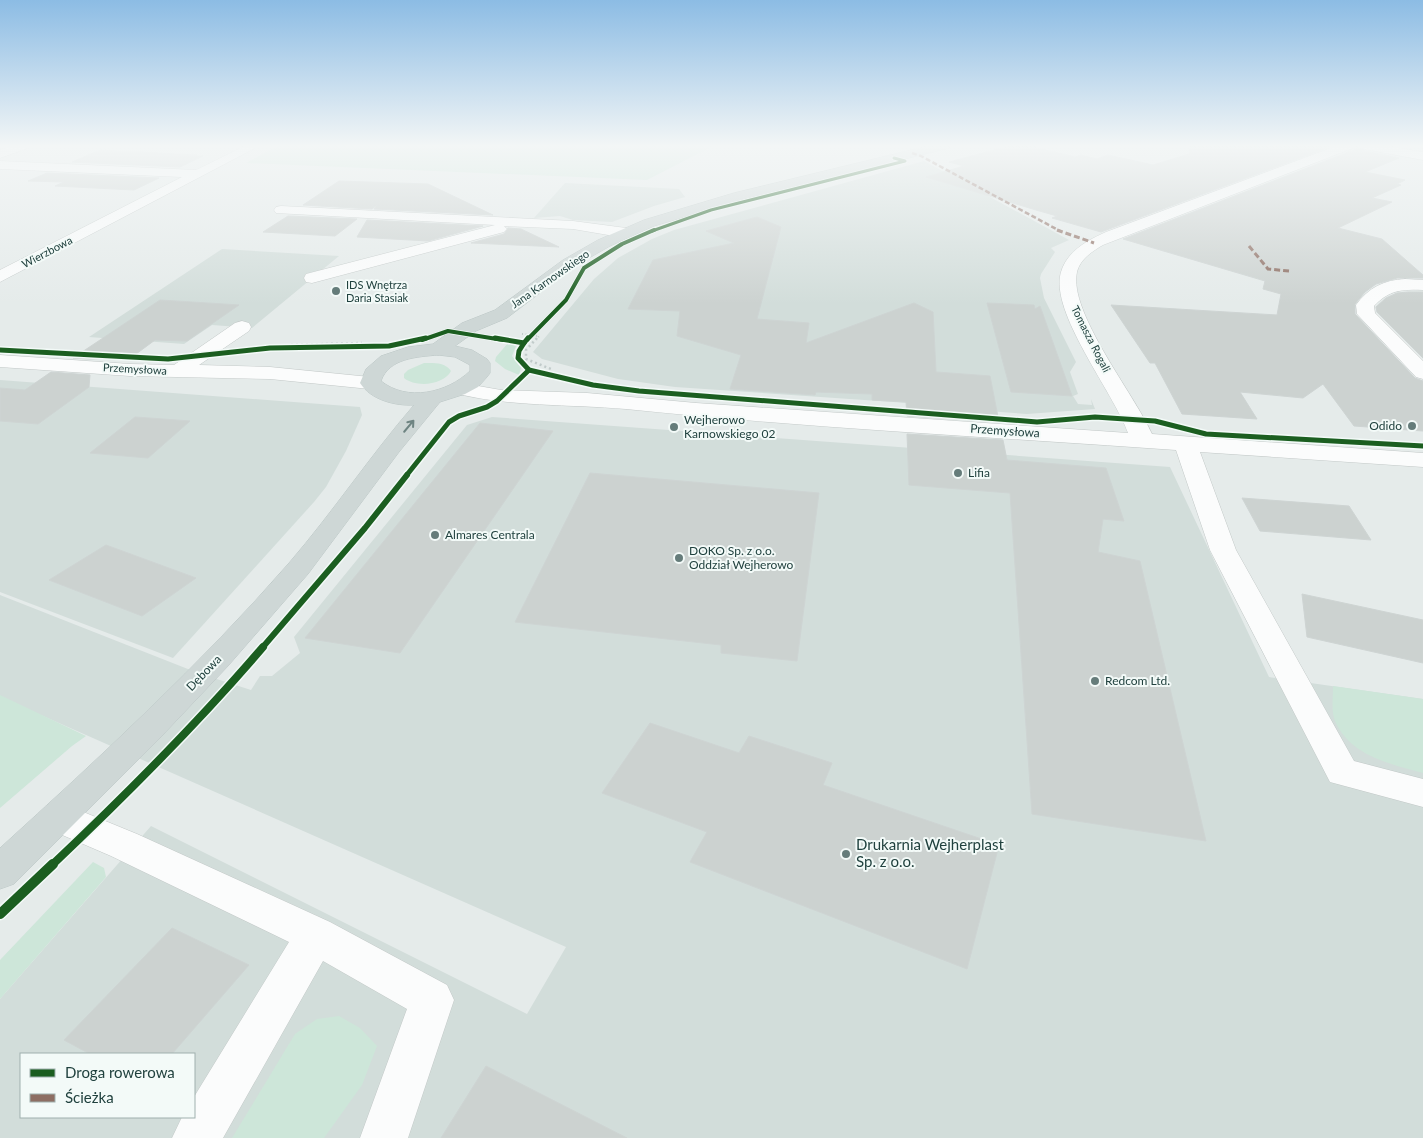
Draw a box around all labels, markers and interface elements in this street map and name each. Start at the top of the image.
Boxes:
street label: Wierzbowa [19,233,74,270]
street label: Jana Karnowskiego [508,247,591,310]
place label: IDS Wnętrza Daria Stasiak [346,278,409,304]
marker: IDS Wnętrza Daria Stasiak [330,285,342,297]
street label: Tomasza Rogali [1069,303,1114,375]
street label: Przemysłowa [103,360,167,377]
place label: Wejherowo Karnowskiego 02 [684,412,776,441]
place label: Odido [1369,418,1402,433]
one-way arrow [404,420,415,433]
marker: Odido [1406,420,1418,432]
marker: Wejherowo Karnowskiego 02 [668,421,680,433]
street label: Przemysłowa [970,421,1040,440]
place label: Lifia [968,465,990,480]
marker: Lifia [952,467,964,479]
place label: Almares Centrala [445,527,535,542]
marker: Almares Centrala [429,529,441,541]
place label: DOKO Sp. z o.o. Oddział Wejherowo [689,543,794,572]
marker: DOKO Sp. z o.o. Oddział Wejherowo [673,552,685,564]
street label: Dębowa [183,652,224,694]
place label: Redcom Ltd. [1105,673,1170,688]
marker: Redcom Ltd. [1089,675,1101,687]
place label: Drukarnia Wejherplast Sp. z o.o. [856,835,1005,870]
marker: Drukarnia Wejherplast Sp. z o.o. [840,848,852,860]
legend [20,1053,195,1118]
text: Droga rowerowa [65,1063,175,1081]
text: Ścieżka [65,1088,114,1106]

